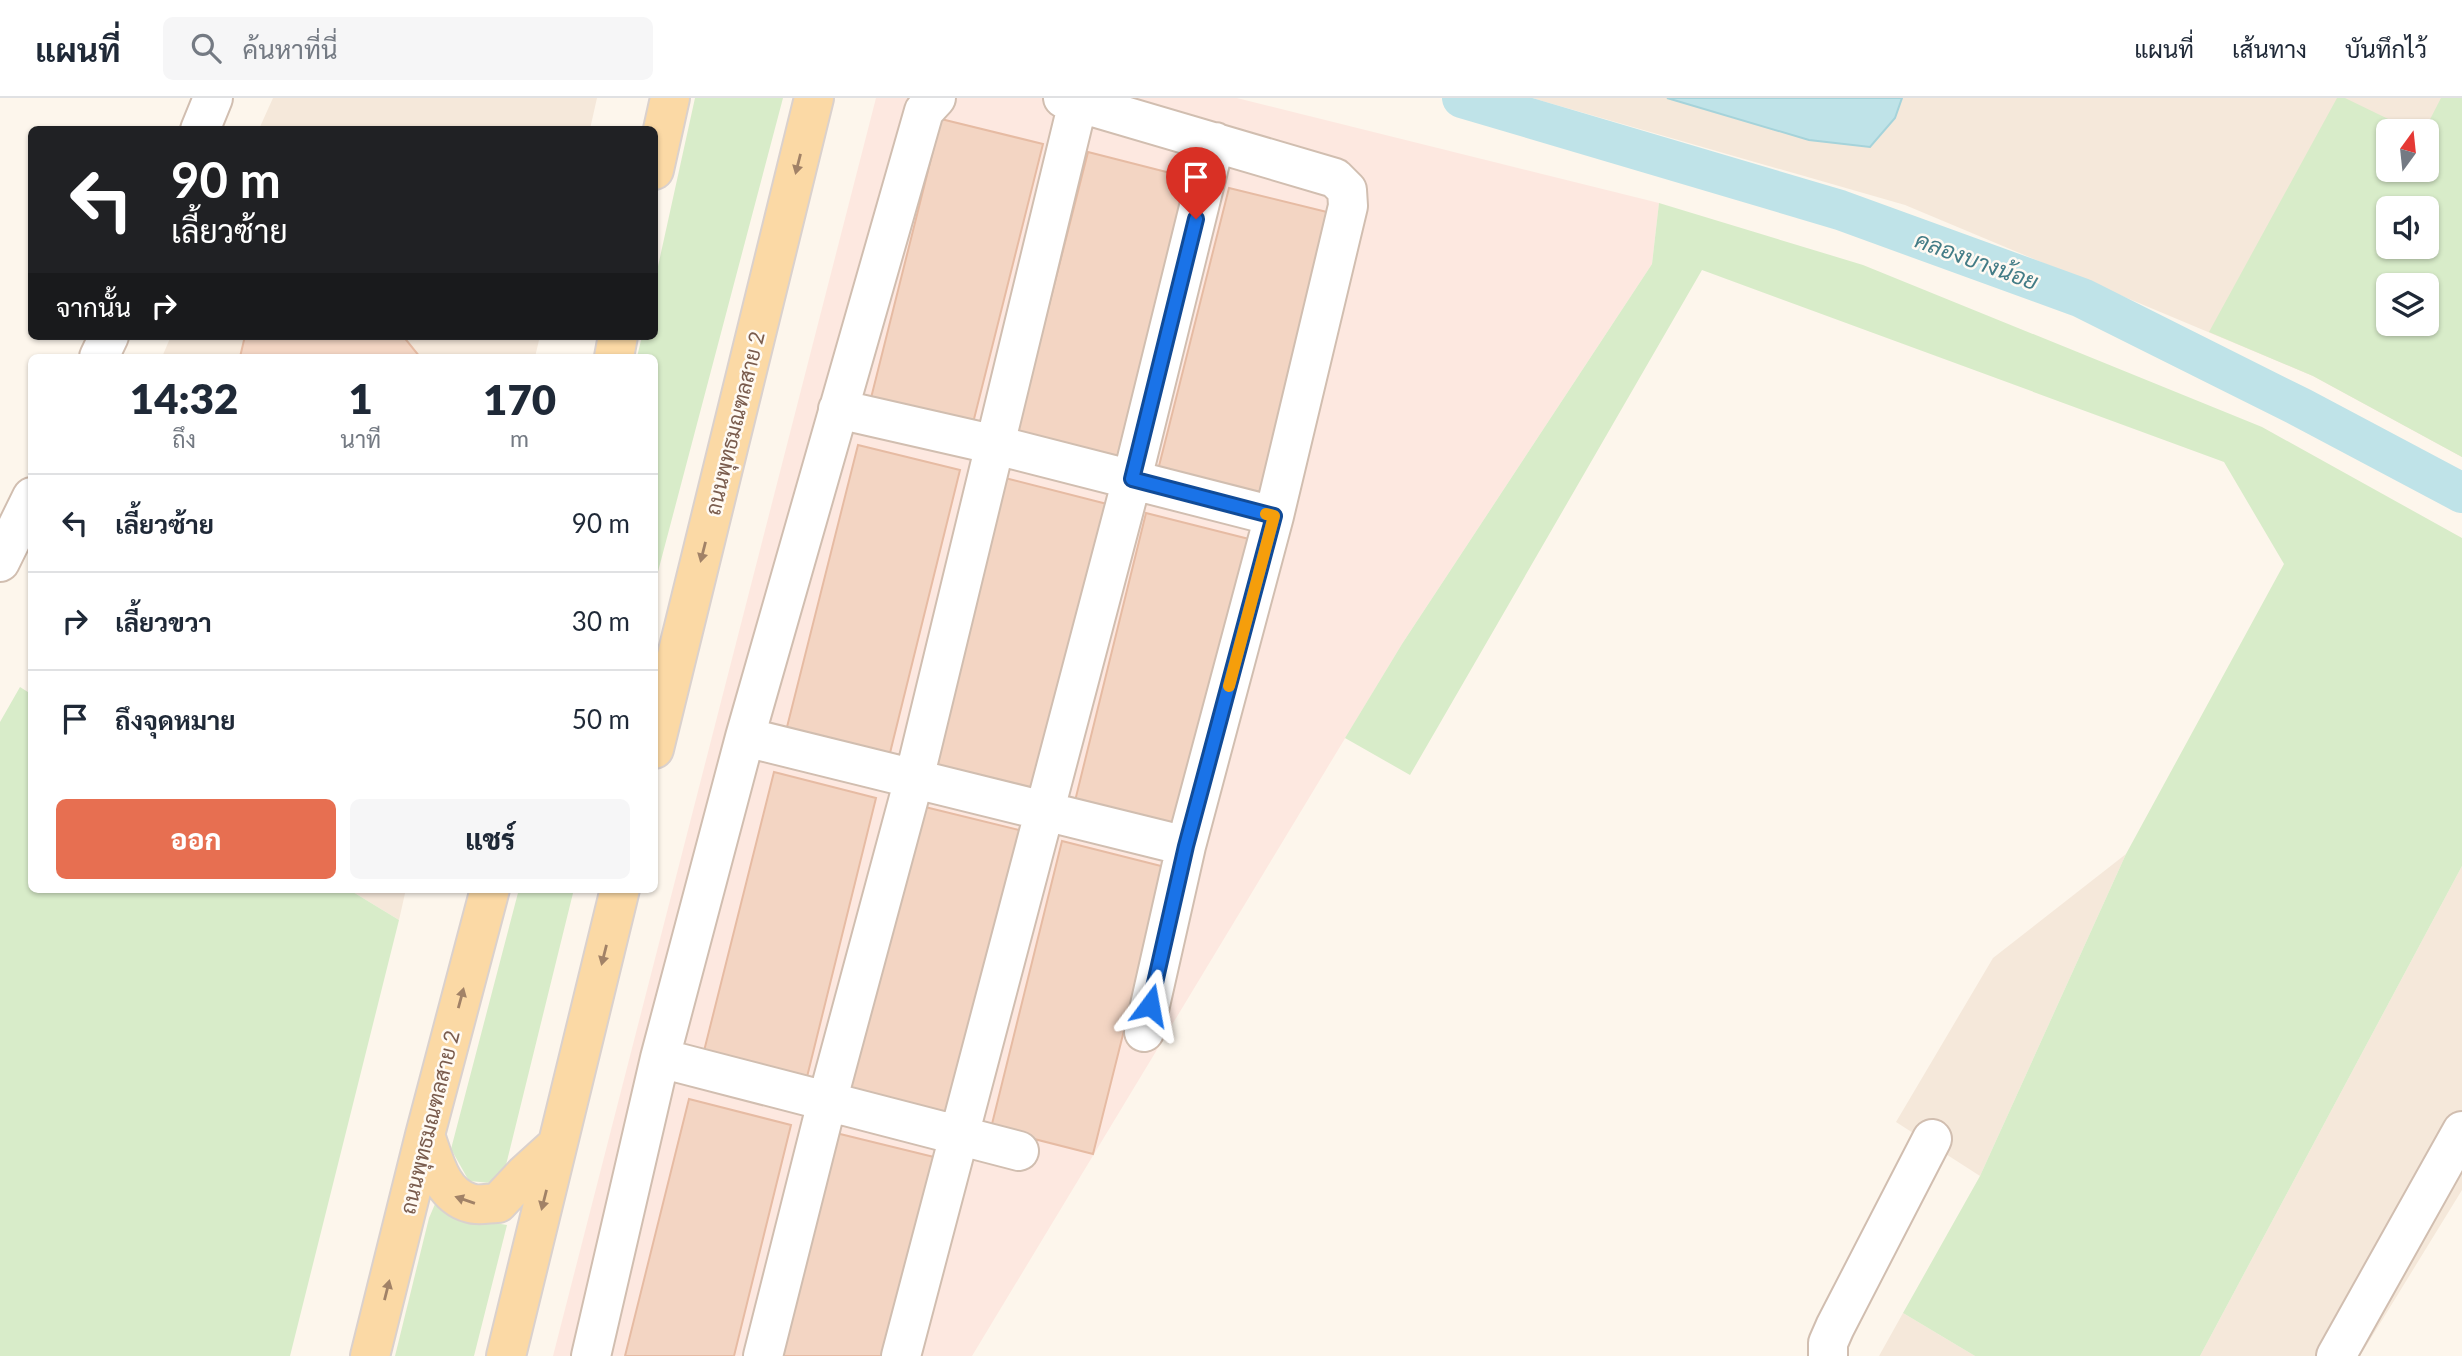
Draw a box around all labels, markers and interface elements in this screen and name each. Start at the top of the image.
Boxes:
search box [163,17,653,80]
text: แผนที่ [35,29,121,69]
icon: search [187,29,225,67]
text: ค้นหาที่นี่ [243,33,338,65]
text: แผนที่ [2134,34,2194,63]
text: เส้นทาง [2232,34,2307,63]
text: บันทึกไว้ [2345,34,2427,63]
north arrow [2376,119,2440,182]
map controls [2376,119,2439,336]
pin [1166,147,1226,219]
text: 90 m [171,150,281,208]
one-way arrow [792,153,803,175]
icon: left [56,154,147,245]
icon: arrive [1177,158,1215,196]
button: sound [2376,196,2439,259]
text: เลี้ยวซ้าย [171,211,288,250]
water label: คลองบางน้อย [1912,225,2042,295]
button: layers [2376,273,2439,336]
icon: right [145,287,183,325]
text: จากนั้น [56,291,131,323]
street label: ถนนพุทธมณฑลสาย 2 [699,328,772,518]
text: 14:32 [130,373,238,423]
text: 1 [349,373,373,423]
text: 170 [483,374,556,424]
text: m [510,424,529,452]
text: ถึง [172,425,196,453]
text: นาที [340,425,381,453]
icon: left [56,504,94,542]
text: 90 m [572,507,630,539]
text: เลี้ยวซ้าย [115,508,214,540]
one-way arrow [697,541,708,563]
icon: right [56,602,94,640]
text: 30 m [572,605,630,637]
text: เลี้ยวขวา [115,606,212,638]
icon: arrive [56,700,94,738]
text: 50 m [572,703,630,735]
text: ถึงจุดหมาย [115,704,236,736]
button: ออก [56,799,336,879]
button: แชร์ [350,799,630,879]
one-way arrow [598,944,609,966]
position arrow [1113,968,1187,1042]
one-way arrow [456,987,467,1009]
street label: ถนนพุทธมณฑลสาย 2 [394,1027,467,1217]
one-way arrow [538,1189,549,1211]
one-way arrow [455,1194,476,1205]
one-way arrow [382,1279,393,1301]

